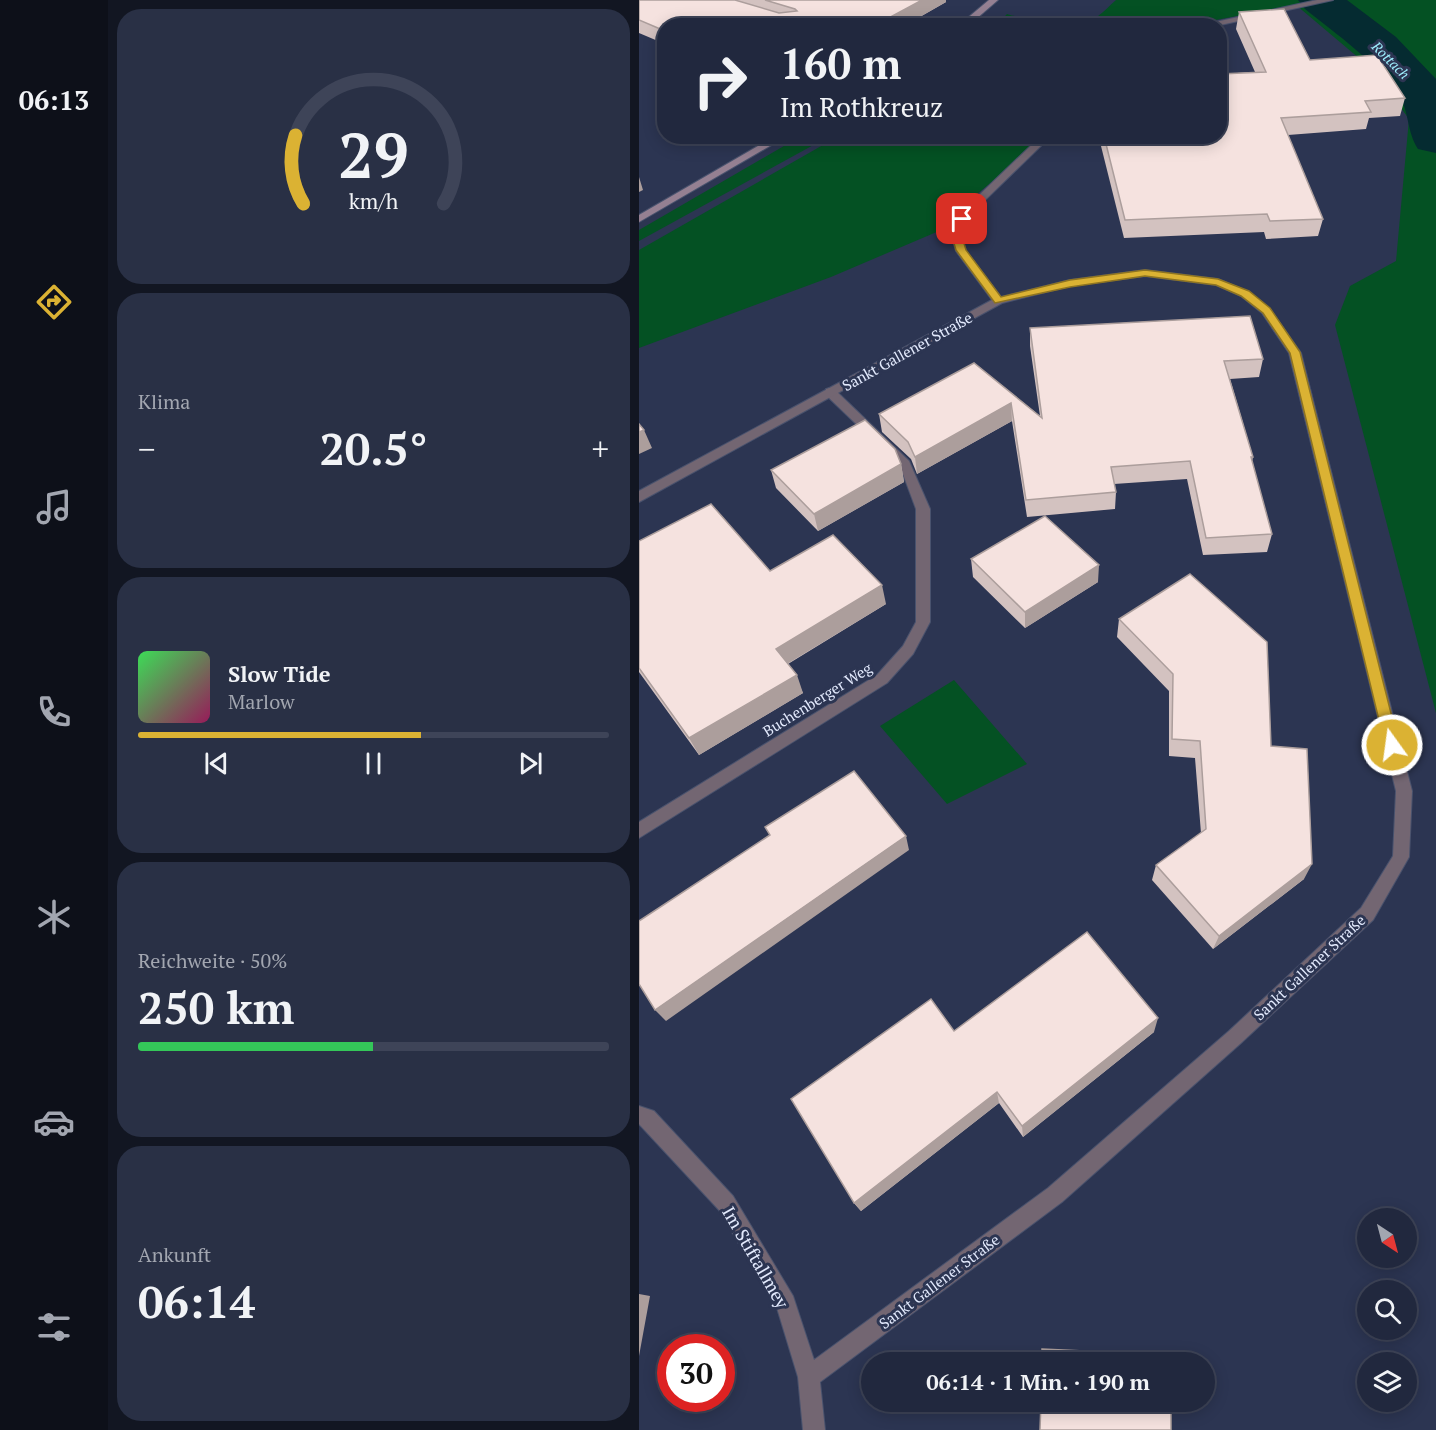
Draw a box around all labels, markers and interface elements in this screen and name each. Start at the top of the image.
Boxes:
text: 160 m [780,35,901,91]
water label: Rottach [1367,36,1414,83]
icon: right [681,42,759,120]
text: 06:13 [19,82,89,118]
text: Im Rothkreuz [780,89,943,125]
text: 29 [338,113,409,196]
text: km/h [349,187,399,215]
pin [936,193,987,244]
icon: arrive [945,202,978,235]
icon: directions [33,281,75,323]
street label: Sankt Gallener Straße [838,307,976,395]
text: Klima [138,388,190,415]
text: 20.5° [319,418,428,478]
text: − [138,427,156,470]
text: + [591,427,609,470]
icon: music [33,486,75,528]
street label: Buchenberger Weg [759,657,876,741]
text: Slow Tide [228,659,331,688]
text: Marlow [228,688,295,715]
icon: phone [33,691,75,733]
position arrow [1360,713,1424,777]
icon: previous [200,747,233,780]
icon: pause [357,747,390,780]
icon: next [514,747,547,780]
icon: climate [33,896,75,938]
street label: Sankt Gallener Straße [1249,910,1369,1024]
text: Reichweite · 50% [138,947,287,974]
text: 250 km [138,977,294,1037]
icon: car [33,1101,75,1143]
street label: Im Stiftallmey [717,1202,795,1313]
north arrow [1357,1208,1417,1268]
map controls [1357,1208,1417,1412]
street label: Sankt Gallener Straße [875,1229,1003,1333]
text: Ankunft [138,1241,211,1268]
text: 06:14 [138,1271,255,1331]
button: search [1357,1280,1417,1340]
icon: filters [33,1306,75,1348]
speed limit sign: 30 [657,1334,735,1412]
button: layers [1357,1352,1417,1412]
text: 06:14 · 1 Min. · 190 m [926,1367,1150,1396]

